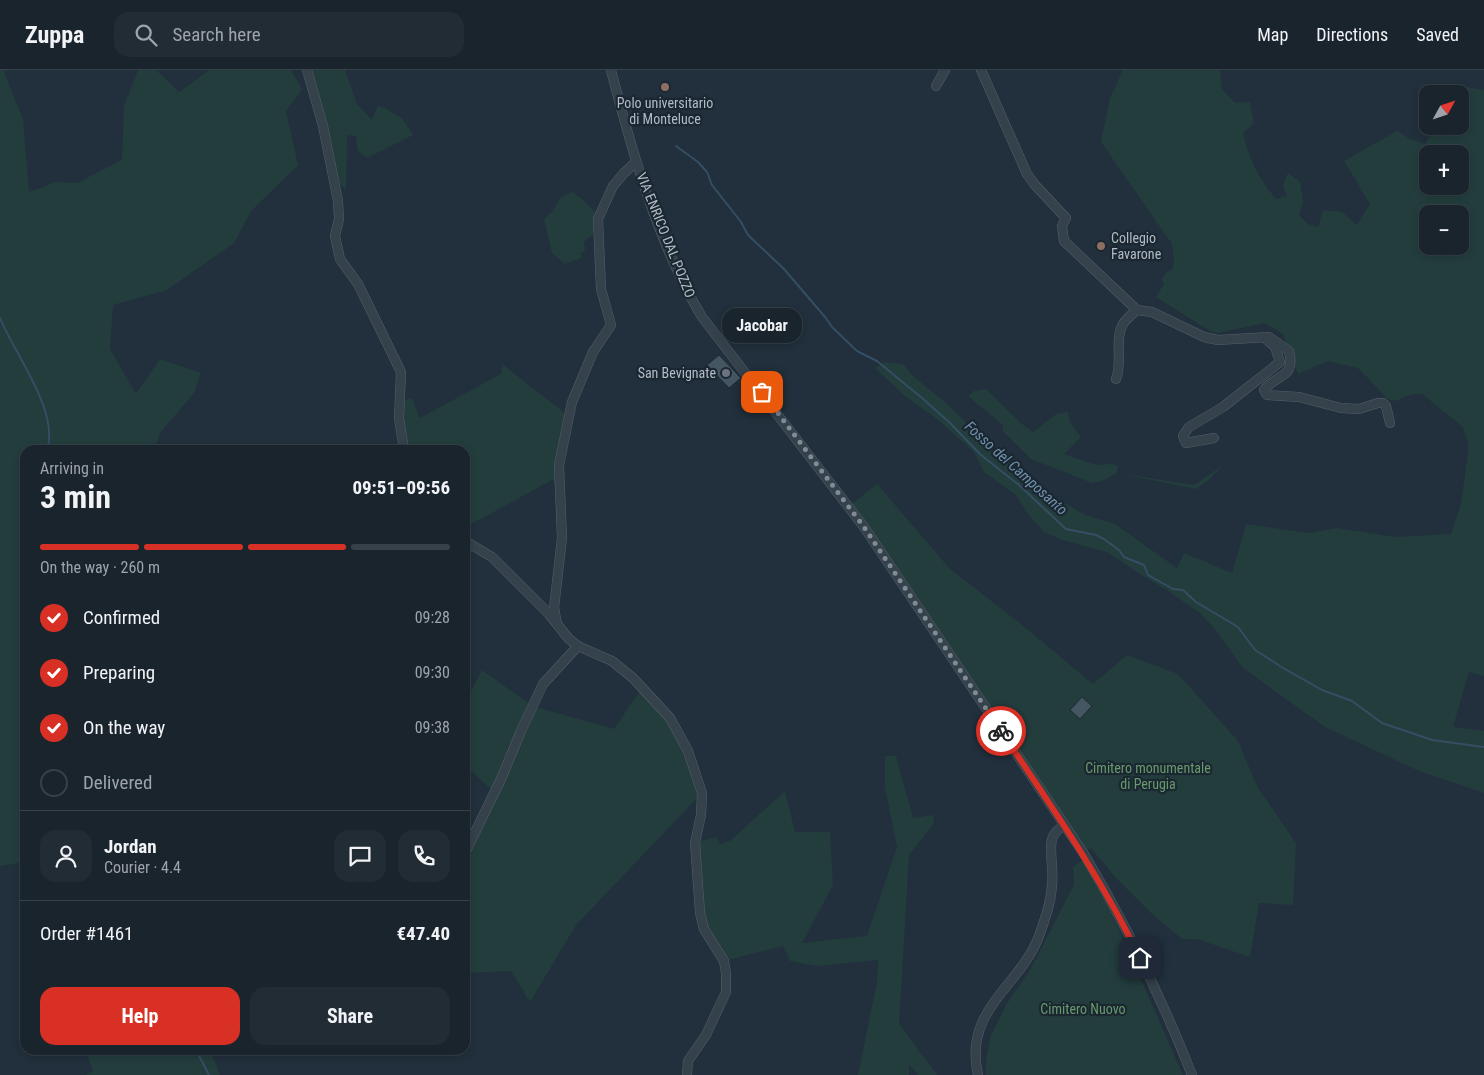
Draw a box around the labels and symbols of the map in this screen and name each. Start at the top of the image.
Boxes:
marker: Polo universitario di Monteluce [659,81,671,93]
north arrow [1419,85,1469,135]
place label: Polo universitario di Monteluce [617,95,713,127]
street label: VIA ENRICO DAL POZZO [634,170,698,300]
place label: Collegio Favarone [1111,230,1162,262]
marker: Collegio Favarone [1095,240,1107,252]
callout: Jacobar [722,307,802,342]
place label: San Bevignate [638,365,716,381]
marker: San Bevignate [720,367,732,379]
pin [741,371,783,413]
water label: Fosso del Camposanto [961,417,1071,519]
courier [976,706,1026,756]
park label: Cimitero monumentale di Perugia [1085,760,1211,792]
pin [1119,937,1161,979]
park label: Cimitero Nuovo [1040,1001,1126,1017]

